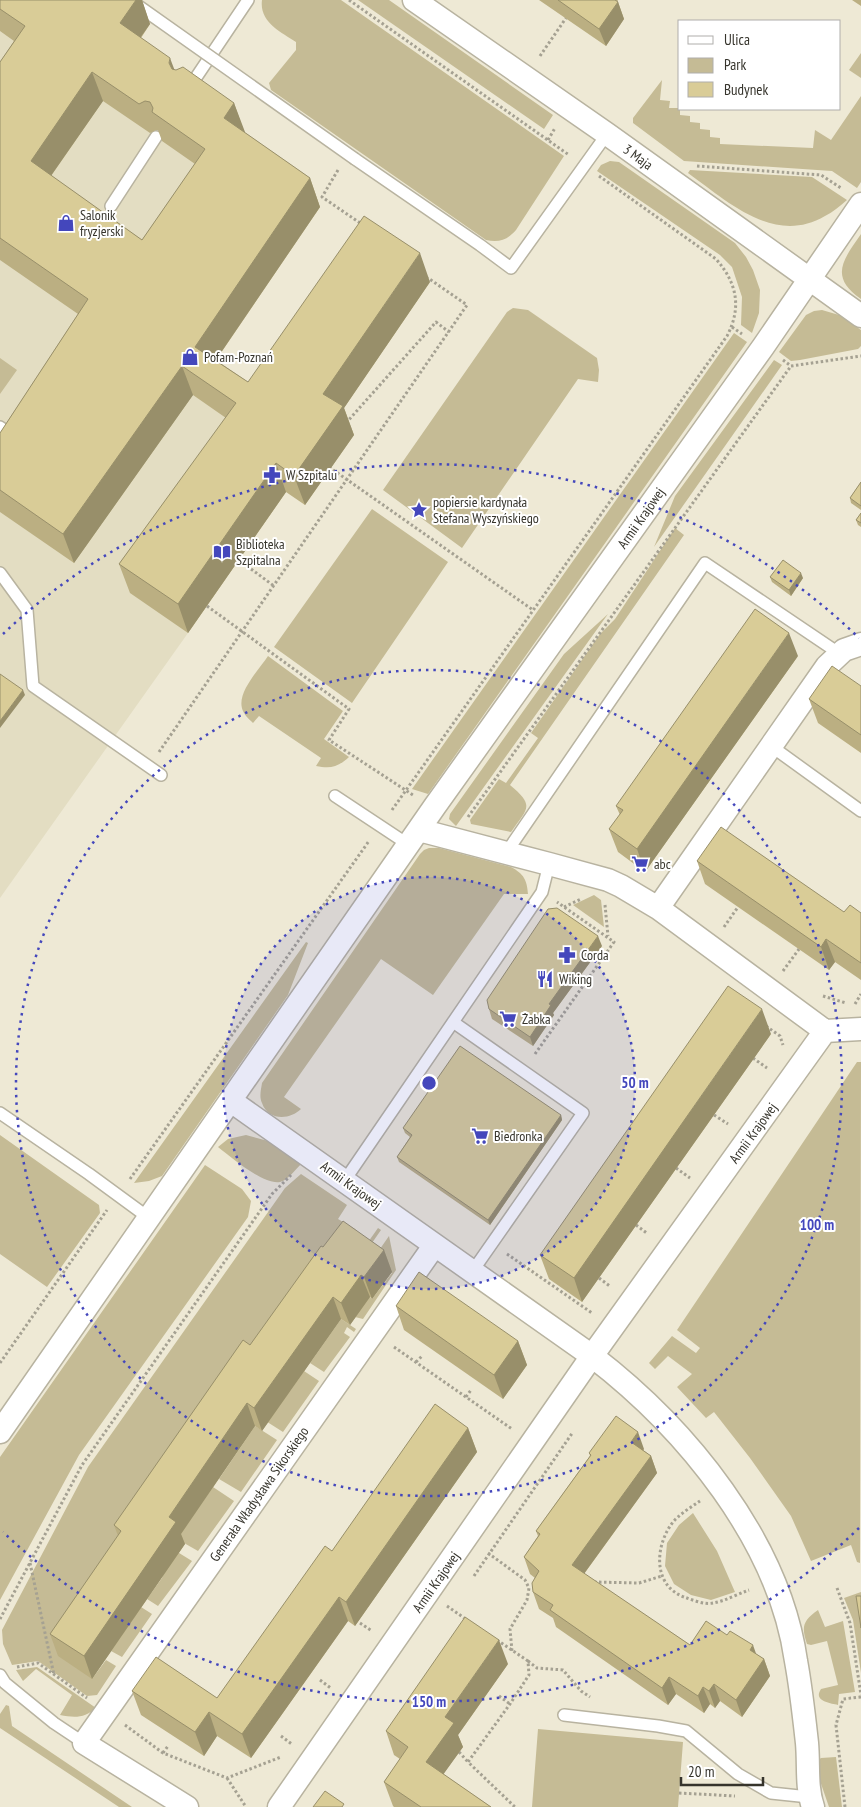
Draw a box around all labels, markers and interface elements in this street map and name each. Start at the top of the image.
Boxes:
legend [678,20,841,110]
text: Ulica [724,30,750,49]
text: Park [724,55,746,74]
text: Budynek [724,80,768,99]
street label: 3 Maja [620,140,656,174]
place label: Salonik fryzjerski [80,206,123,240]
shop icon: Salonik fryzjerski [56,213,76,233]
shop icon: Pofam-Poznań [180,347,200,367]
place label: Pofam-Poznań [204,348,273,366]
pharmacy icon: W Szpitalu [262,465,282,485]
place label: W Szpitalu [286,466,337,484]
street label: Armii Krajowej [613,484,669,552]
place label: popiersie kardynała Stefana Wyszyńskiego [433,493,539,527]
place icon: popiersie kardynała Stefana Wyszyńskiego [409,500,429,520]
place label: Biblioteka Szpitalna [236,535,285,569]
library icon: Biblioteka Szpitalna [212,542,232,562]
supermarket icon: abc [630,854,650,874]
place label: abc [654,855,671,873]
pharmacy icon: Corda [557,945,577,965]
place label: Corda [581,946,609,964]
restaurant icon: Wiking [535,969,555,989]
place label: Wiking [559,970,592,988]
supermarket icon: Żabka [498,1009,518,1029]
place label: Żabka [522,1010,551,1028]
text: 50 m [621,1073,649,1092]
centre of rings [420,1074,438,1092]
street label: Armii Krajowej [725,1099,781,1167]
supermarket icon: Biedronka [470,1126,490,1146]
place label: Biedronka [494,1127,543,1145]
street label: Armii Krajowej [317,1157,385,1213]
text: 100 m [800,1215,834,1234]
street label: Generała Władysława Sikorskiego [205,1423,313,1565]
street label: Armii Krajowej [408,1548,464,1616]
text: 150 m [412,1692,446,1711]
scale bar [681,1754,764,1786]
text: 20 m [688,1762,714,1781]

